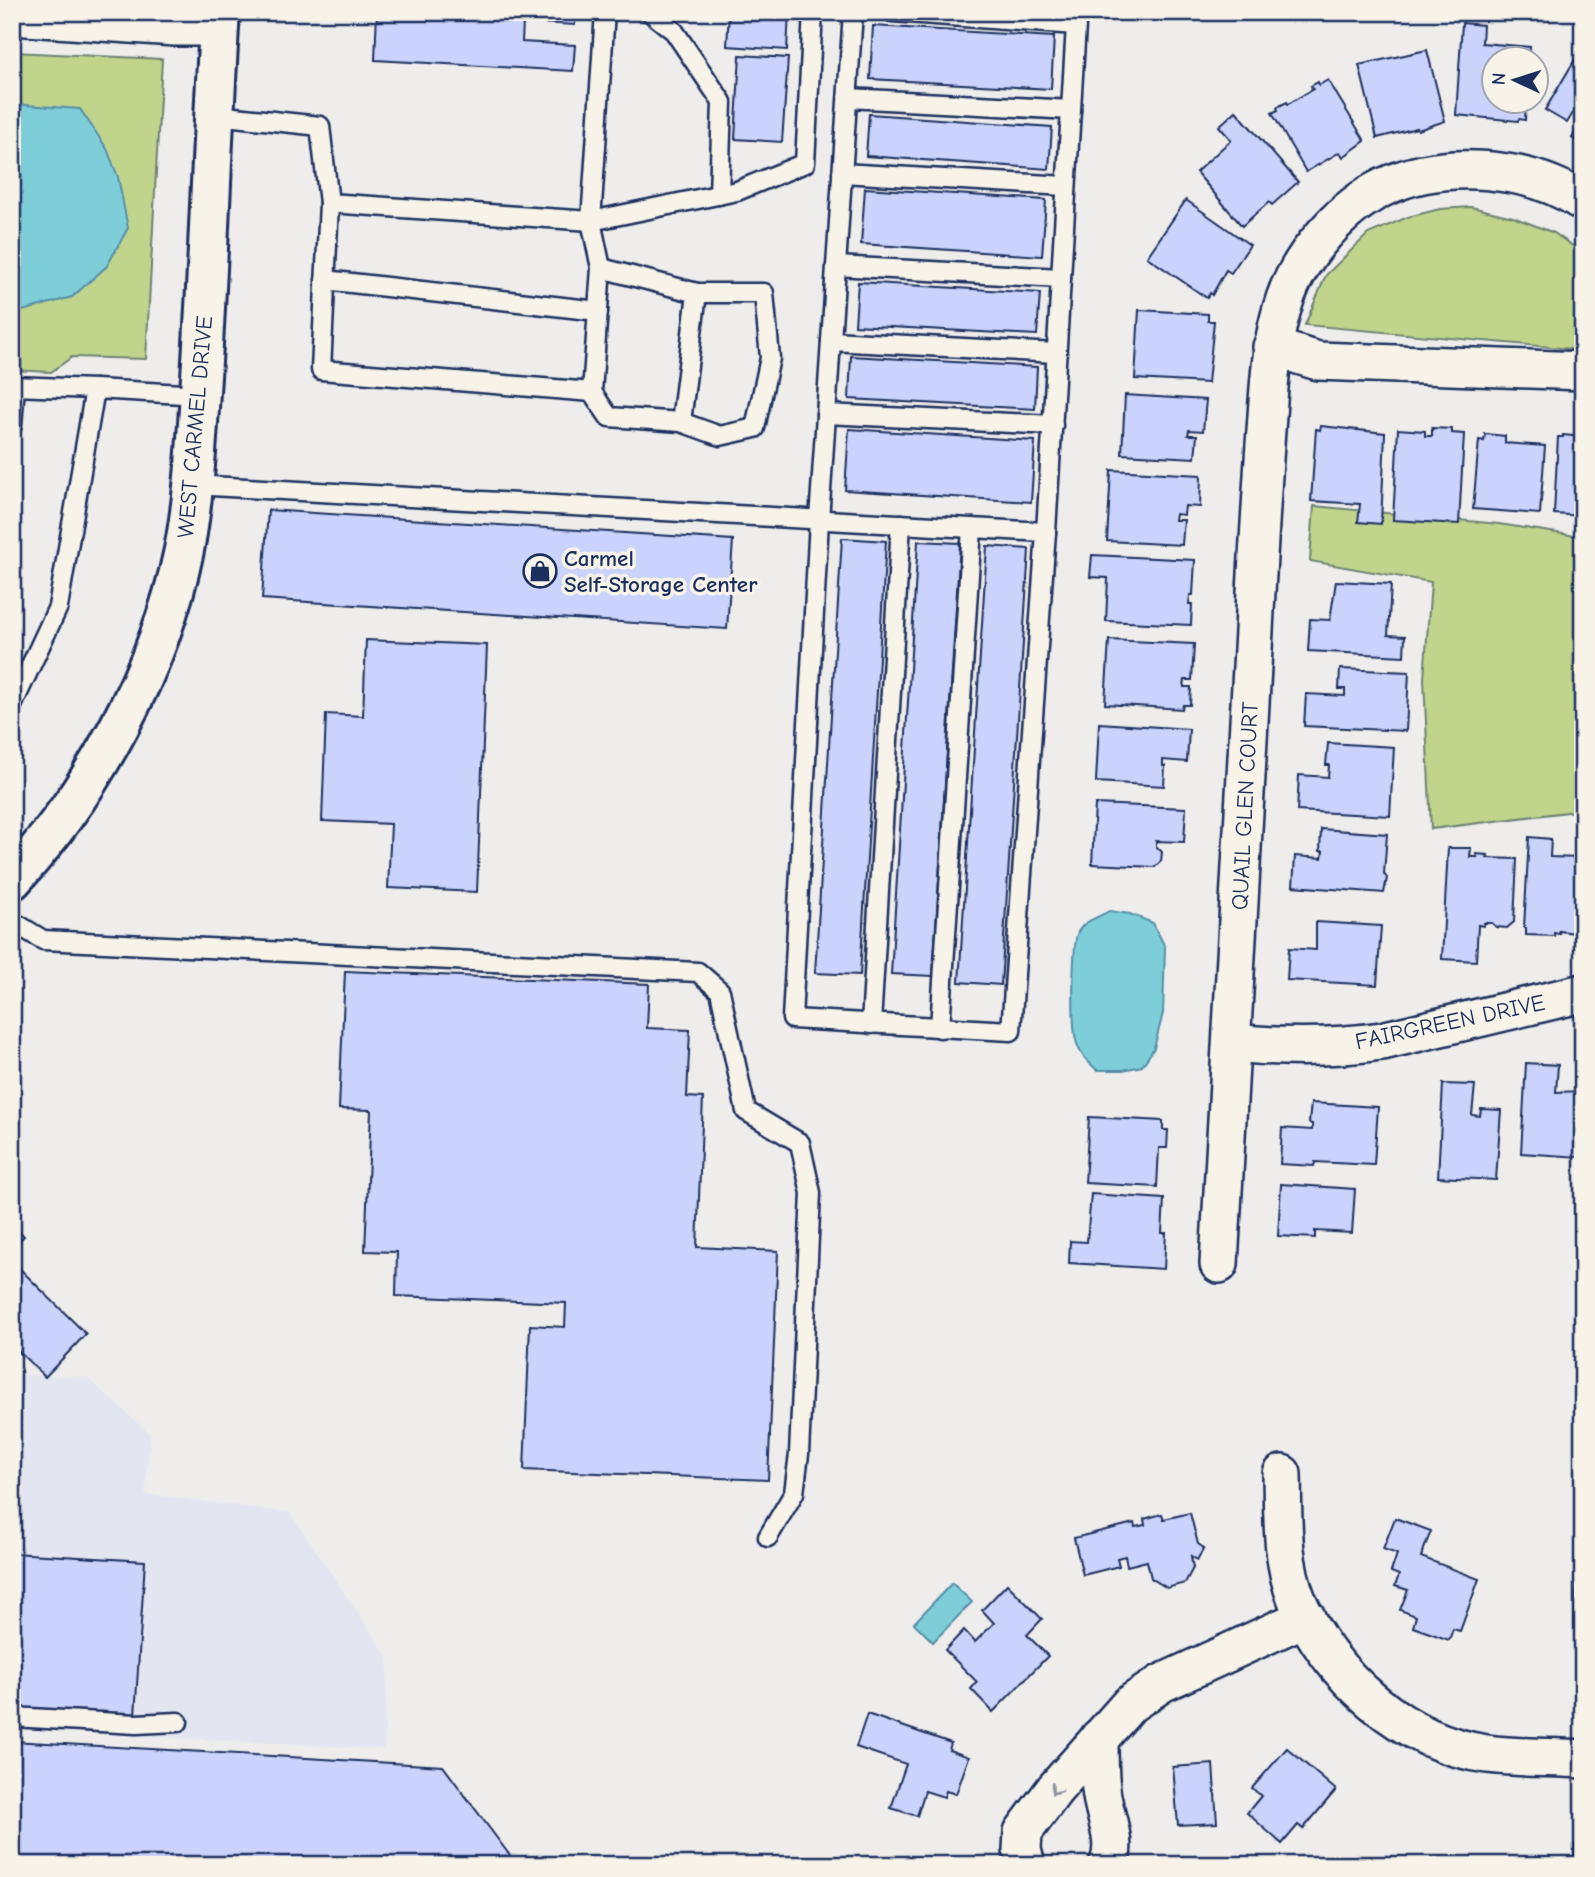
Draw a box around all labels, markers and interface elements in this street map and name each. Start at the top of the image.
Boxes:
north arrow [1480,46,1550,116]
text: N [1488,72,1510,86]
street label: WEST CARMEL DRIVE [172,315,218,539]
place label: Carmel Self-Storage Center [564,545,758,598]
shop icon: Carmel Self-Storage Center [521,552,559,590]
street label: QUAIL GLEN COURT [1226,701,1264,911]
street label: FAIRGREEN DRIVE [1353,989,1547,1055]
one-way arrow [1050,1783,1063,1795]

